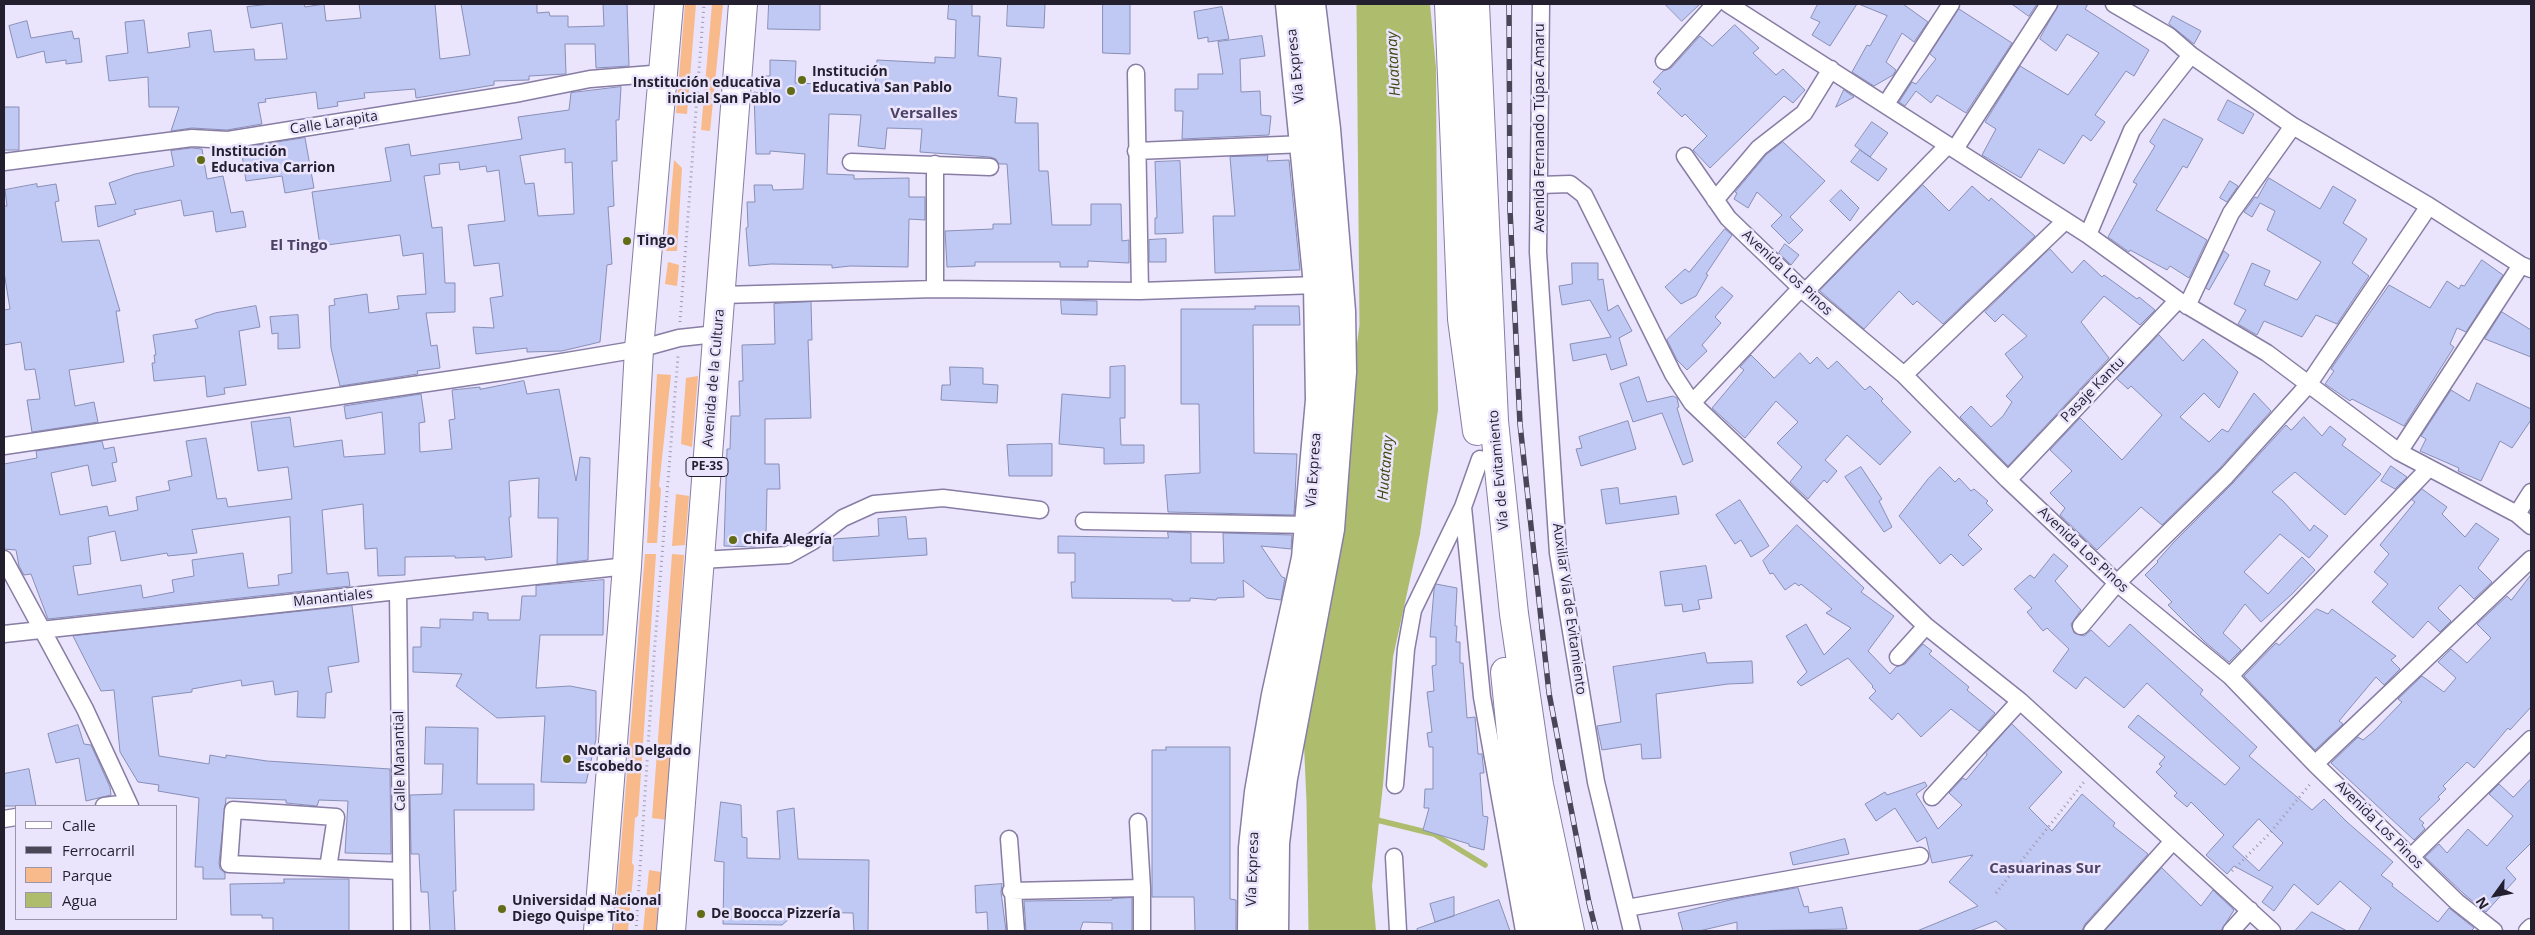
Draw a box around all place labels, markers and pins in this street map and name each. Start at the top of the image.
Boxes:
place label: Institución Educativa San Pablo [812,64,952,96]
marker: Institución Educativa San Pablo [796,74,808,86]
place label: Institución educativa inicial San Pablo [633,75,781,108]
marker: Institución educativa inicial San Pablo [785,85,797,97]
place label: Institución Educativa Carrion [211,144,335,176]
marker: Institución Educativa Carrion [195,154,207,166]
place label: Tingo [637,233,675,249]
marker: Tingo [621,235,633,247]
place label: Chifa Alegría [743,532,832,548]
marker: Chifa Alegría [727,534,739,546]
place label: Notaria Delgado Escobedo [577,743,691,776]
marker: Notaria Delgado Escobedo [561,753,573,765]
place label: Universidad Nacional Diego Quispe Tito [512,893,662,926]
marker: Universidad Nacional Diego Quispe Tito [496,903,508,915]
place label: De Boocca Pizzería [711,906,841,922]
marker: De Boocca Pizzería [695,908,707,920]

